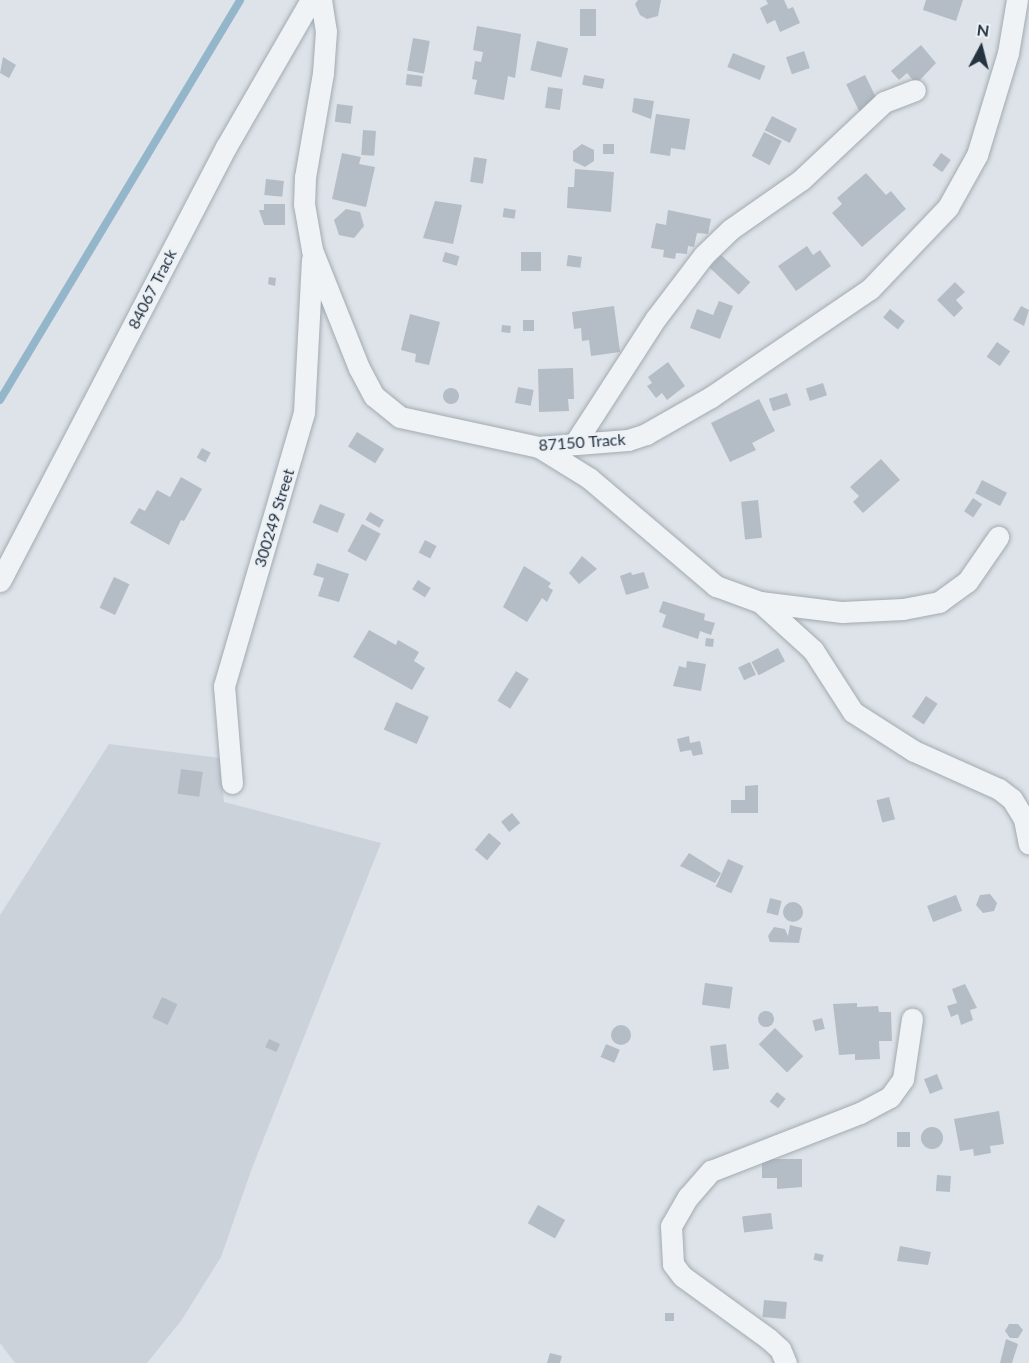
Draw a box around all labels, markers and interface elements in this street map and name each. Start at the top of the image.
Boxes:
north arrow [951,18,1011,78]
text: N [976,19,991,40]
street label: 84067 Track [124,246,180,332]
street label: 87150 Track [538,429,626,455]
street label: 300249 Street [250,466,298,570]

